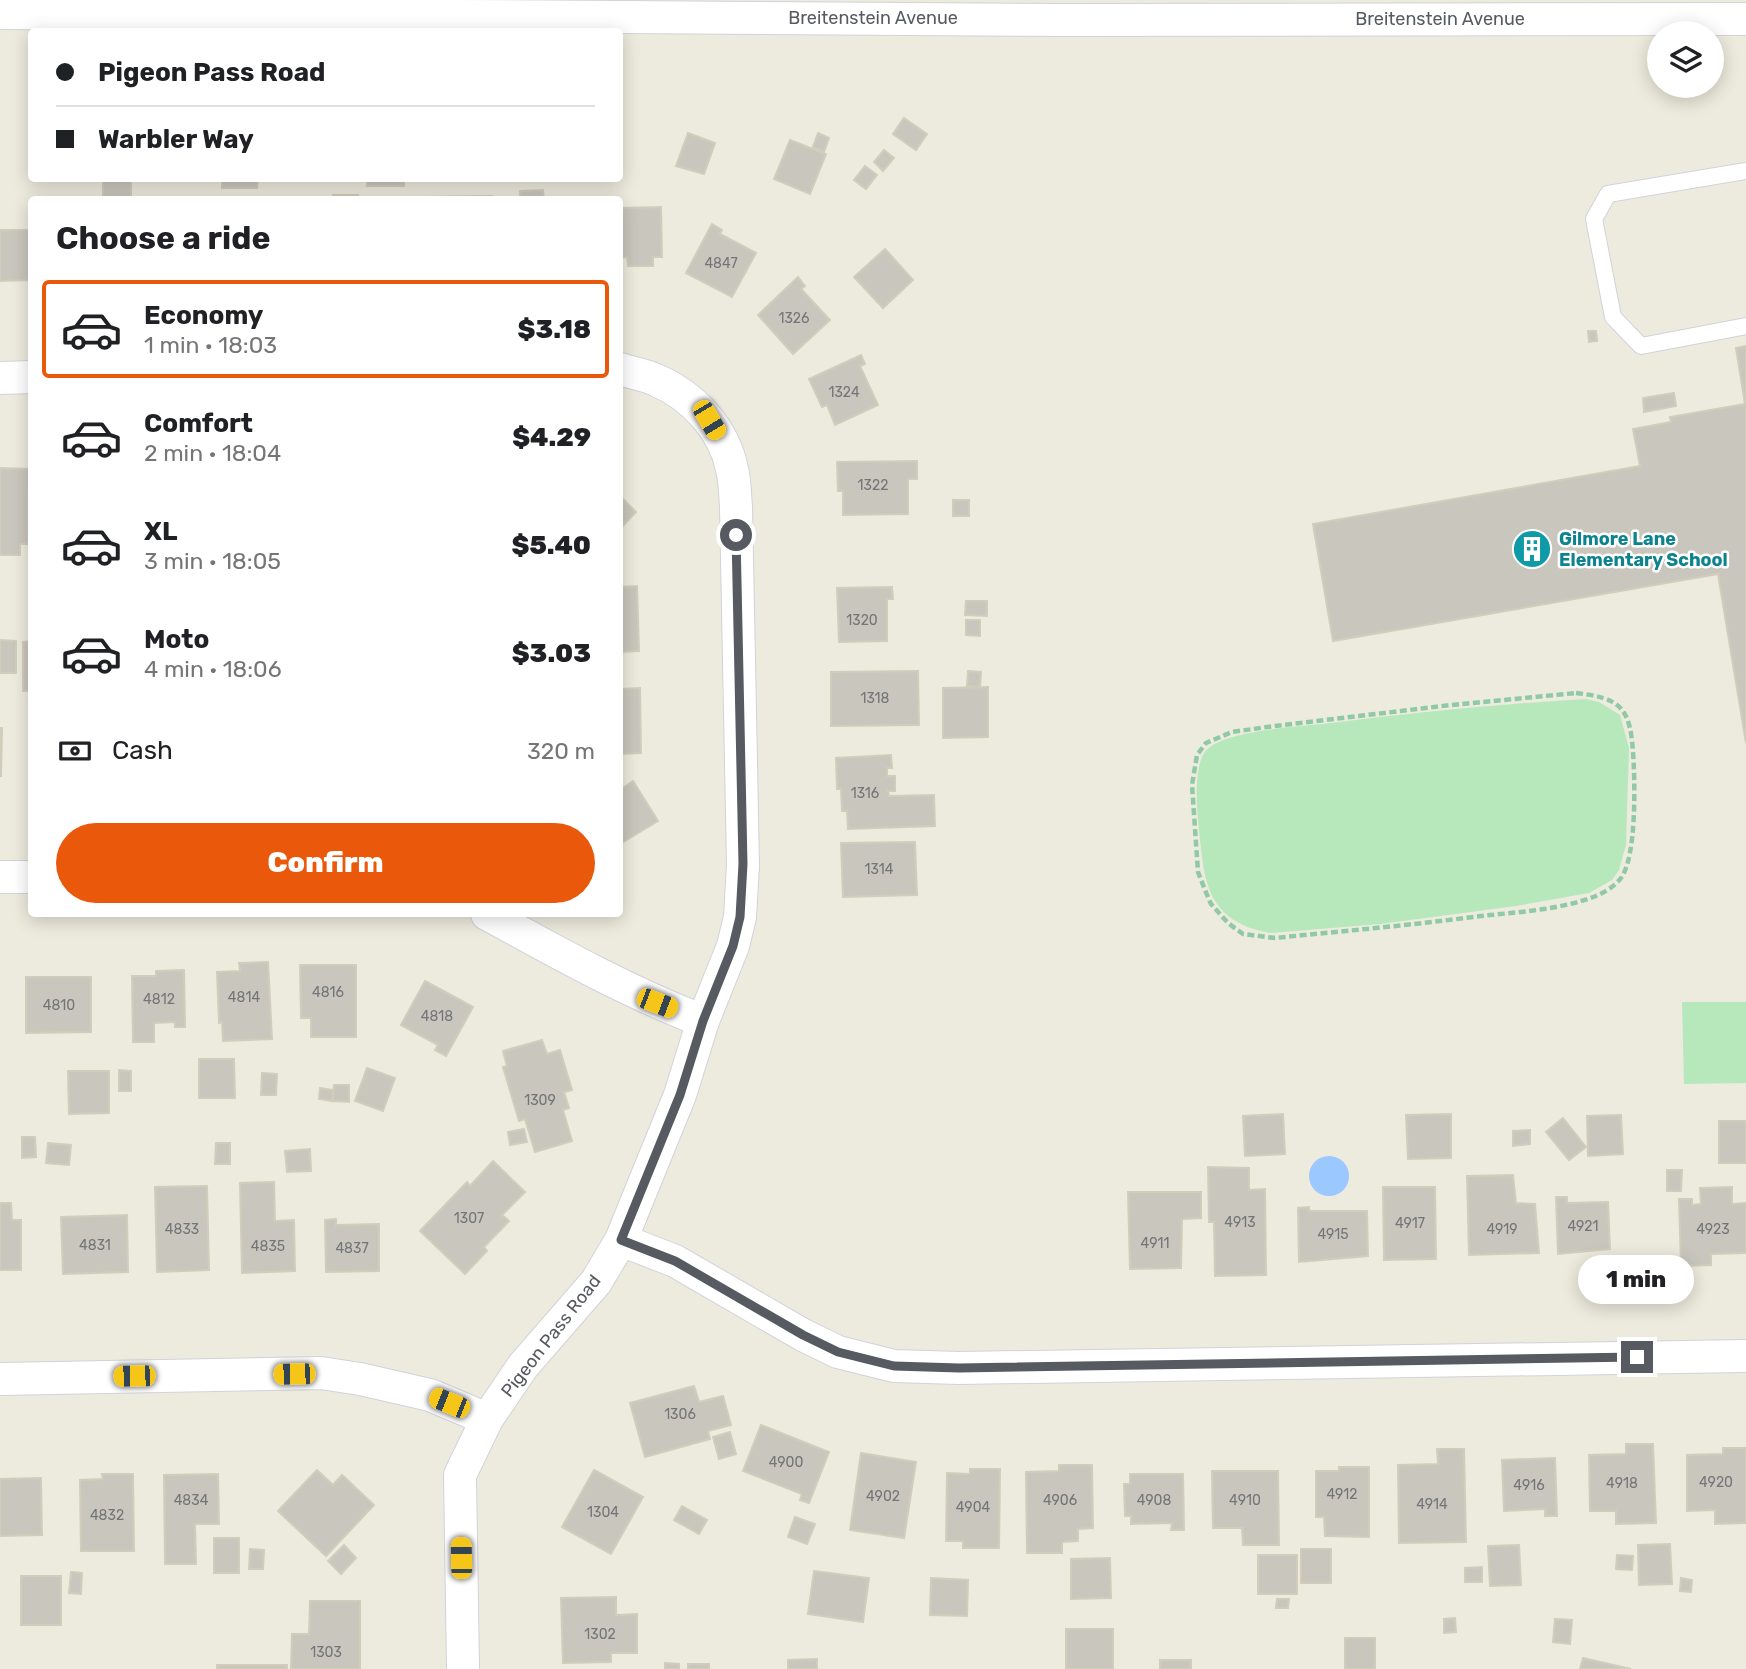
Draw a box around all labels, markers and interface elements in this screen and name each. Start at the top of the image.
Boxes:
street label: Breitenstein Avenue [788,7,958,29]
street label: Breitenstein Avenue [1355,8,1525,30]
map controls [1647,21,1724,98]
button: layers [1647,21,1724,98]
text: Pigeon Pass Road [98,57,325,88]
text: Warbler Way [98,124,254,155]
text: Choose a ride [56,219,270,257]
house number: 4847 [704,255,738,272]
icon: car [60,298,123,361]
text: Economy [144,300,263,331]
house number: 1326 [778,310,810,327]
text: $3.18 [517,314,591,345]
text: 1 min · 18:03 [144,331,277,359]
house number: 1324 [828,384,860,401]
car [690,397,729,443]
icon: car [60,406,123,469]
text: Comfort [144,408,253,439]
text: $4.29 [512,422,591,453]
text: 2 min · 18:04 [144,439,281,467]
house number: 1322 [858,477,888,494]
icon: car [60,514,123,577]
text: XL [144,516,177,547]
route start [720,519,752,551]
building icon: Gilmore Lane Elementary School [1511,528,1553,570]
place label: Gilmore Lane Elementary School [1559,528,1728,571]
text: $5.40 [512,530,591,561]
text: 3 min · 18:05 [144,547,281,575]
house number: 1320 [846,612,878,629]
icon: car [60,622,123,685]
text: Moto [144,624,209,655]
text: $3.03 [512,638,591,669]
text: 4 min · 18:06 [144,655,282,683]
house number: 1318 [860,690,890,707]
icon: cash [56,732,94,770]
text: Cash [112,735,173,766]
text: 320 m [527,737,595,765]
house number: 1316 [851,785,879,802]
button: Confirm [56,823,595,903]
house number: 1314 [865,861,894,878]
house number: 4816 [312,984,344,1001]
car [634,986,681,1020]
house number: 4814 [228,989,260,1006]
house number: 4812 [143,991,175,1008]
house number: 4810 [43,997,75,1014]
house number: 4818 [421,1008,453,1025]
house number: 1309 [524,1092,556,1109]
house number: 1307 [454,1210,484,1227]
house number: 4913 [1224,1214,1256,1231]
house number: 4917 [1395,1215,1425,1232]
house number: 4921 [1567,1218,1599,1235]
house number: 4833 [165,1221,199,1238]
house number: 4919 [1486,1221,1518,1238]
house number: 4923 [1696,1221,1730,1238]
house number: 4915 [1317,1226,1349,1243]
house number: 4911 [1141,1235,1169,1252]
house number: 4831 [79,1237,111,1254]
house number: 4835 [251,1238,285,1255]
house number: 4837 [335,1240,369,1257]
callout: 1 min [1579,1256,1695,1304]
text: 1 min [1606,1265,1666,1293]
street label: Pigeon Pass Road [496,1270,606,1402]
route end [1621,1341,1653,1373]
car [273,1363,316,1385]
car [113,1365,156,1387]
car [426,1385,473,1421]
house number: 1306 [664,1406,696,1423]
house number: 4900 [769,1454,803,1471]
house number: 4920 [1699,1474,1733,1491]
house number: 4918 [1606,1475,1638,1492]
house number: 4916 [1513,1477,1545,1494]
house number: 4912 [1326,1486,1358,1503]
house number: 4902 [866,1488,900,1505]
house number: 4834 [174,1492,209,1509]
house number: 4906 [1043,1492,1077,1509]
house number: 4908 [1137,1492,1171,1509]
house number: 4910 [1229,1492,1261,1509]
house number: 4914 [1416,1496,1448,1513]
house number: 4904 [956,1499,991,1516]
house number: 1304 [587,1504,619,1521]
house number: 4832 [90,1507,124,1524]
car [451,1537,472,1579]
house number: 1302 [584,1626,616,1643]
house number: 1303 [310,1644,342,1661]

